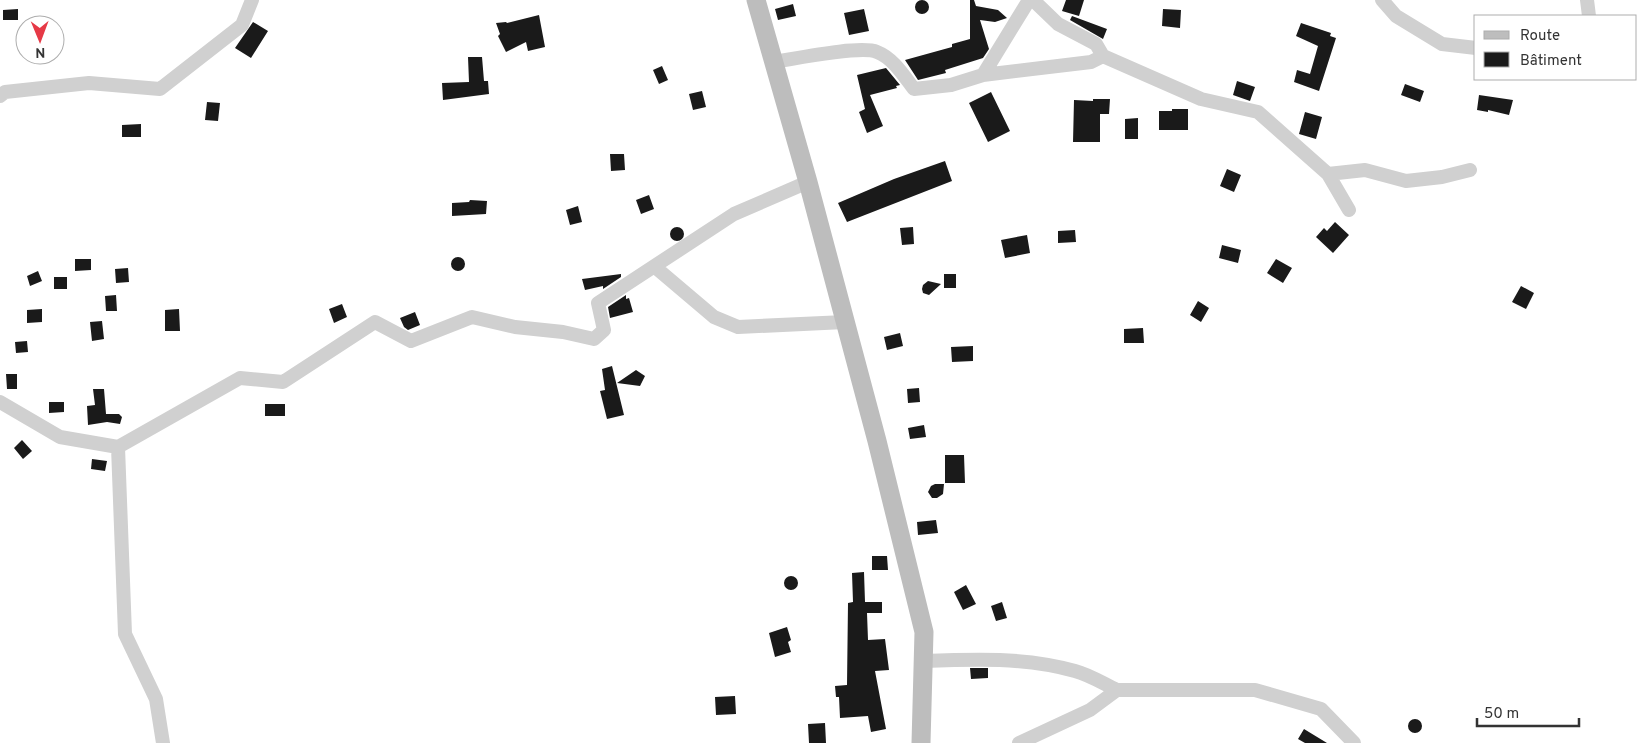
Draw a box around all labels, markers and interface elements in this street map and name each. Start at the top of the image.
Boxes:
north arrow [15,15,65,65]
legend [1474,15,1637,80]
text: Route [1520,27,1560,46]
text: N [35,43,45,60]
text: Bâtiment [1520,52,1582,71]
scale bar [1477,696,1580,728]
text: 50 m [1484,705,1519,724]

